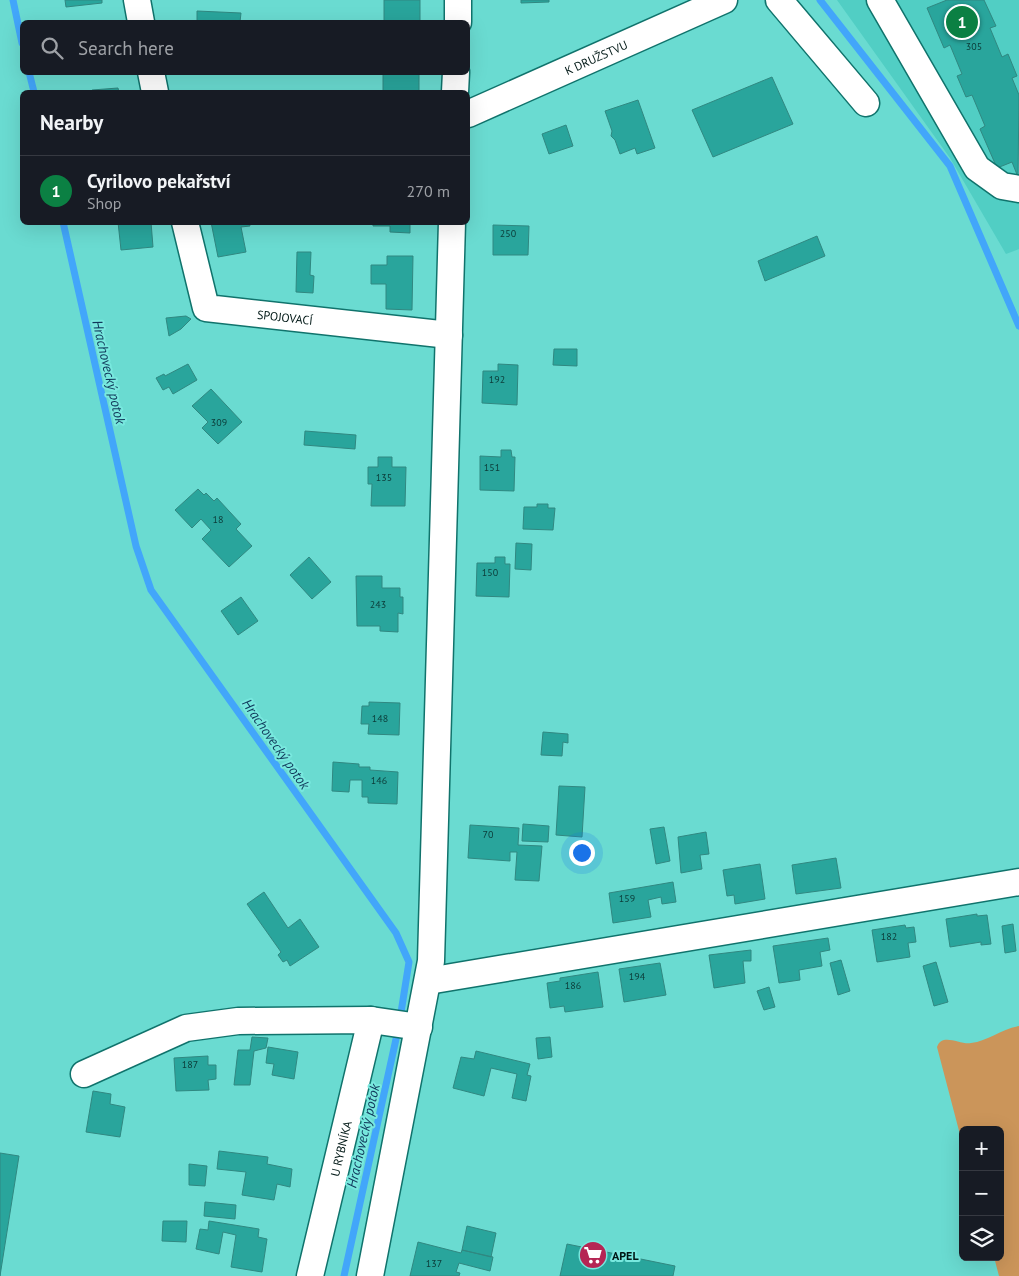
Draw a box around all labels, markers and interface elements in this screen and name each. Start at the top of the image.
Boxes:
pin: 1 [946,3,978,41]
search box [20,20,470,75]
icon: search [38,34,66,62]
text: Search here [78,36,174,60]
street label: K DRUŽSTVU [562,37,630,78]
house number: 305 [966,40,982,53]
text: Nearby [40,109,103,136]
text: Cyrilovo pekařství [87,169,231,193]
text: 1 [51,181,61,201]
text: 270 m [407,181,450,201]
text: Shop [87,193,121,213]
house number: 250 [500,227,517,240]
street label: SPOJOVACÍ [256,306,314,327]
water label: Hrachovecký potok [88,318,130,426]
house number: 192 [489,373,505,386]
house number: 309 [211,416,227,429]
house number: 151 [484,461,500,474]
house number: 135 [376,471,392,484]
house number: 18 [213,513,223,526]
house number: 150 [482,566,499,579]
house number: 243 [370,598,386,611]
water label: Hrachovecký potok [238,695,314,793]
house number: 148 [372,712,388,725]
house number: 146 [371,774,387,787]
house number: 70 [483,828,494,841]
your location [569,840,595,866]
house number: 159 [619,892,635,905]
house number: 182 [881,930,897,943]
house number: 194 [629,970,646,983]
house number: 186 [565,979,581,992]
house number: 187 [182,1058,198,1071]
water label: Hrachovecký potok [342,1082,384,1190]
street label: U RYBNÍKA [326,1119,354,1178]
map controls [959,1126,1004,1261]
button: + [959,1126,1004,1171]
button: − [959,1171,1004,1216]
button: layers [959,1216,1004,1261]
supermarket icon: APEL [578,1240,608,1270]
place label: APEL [612,1248,639,1263]
house number: 137 [426,1257,442,1270]

